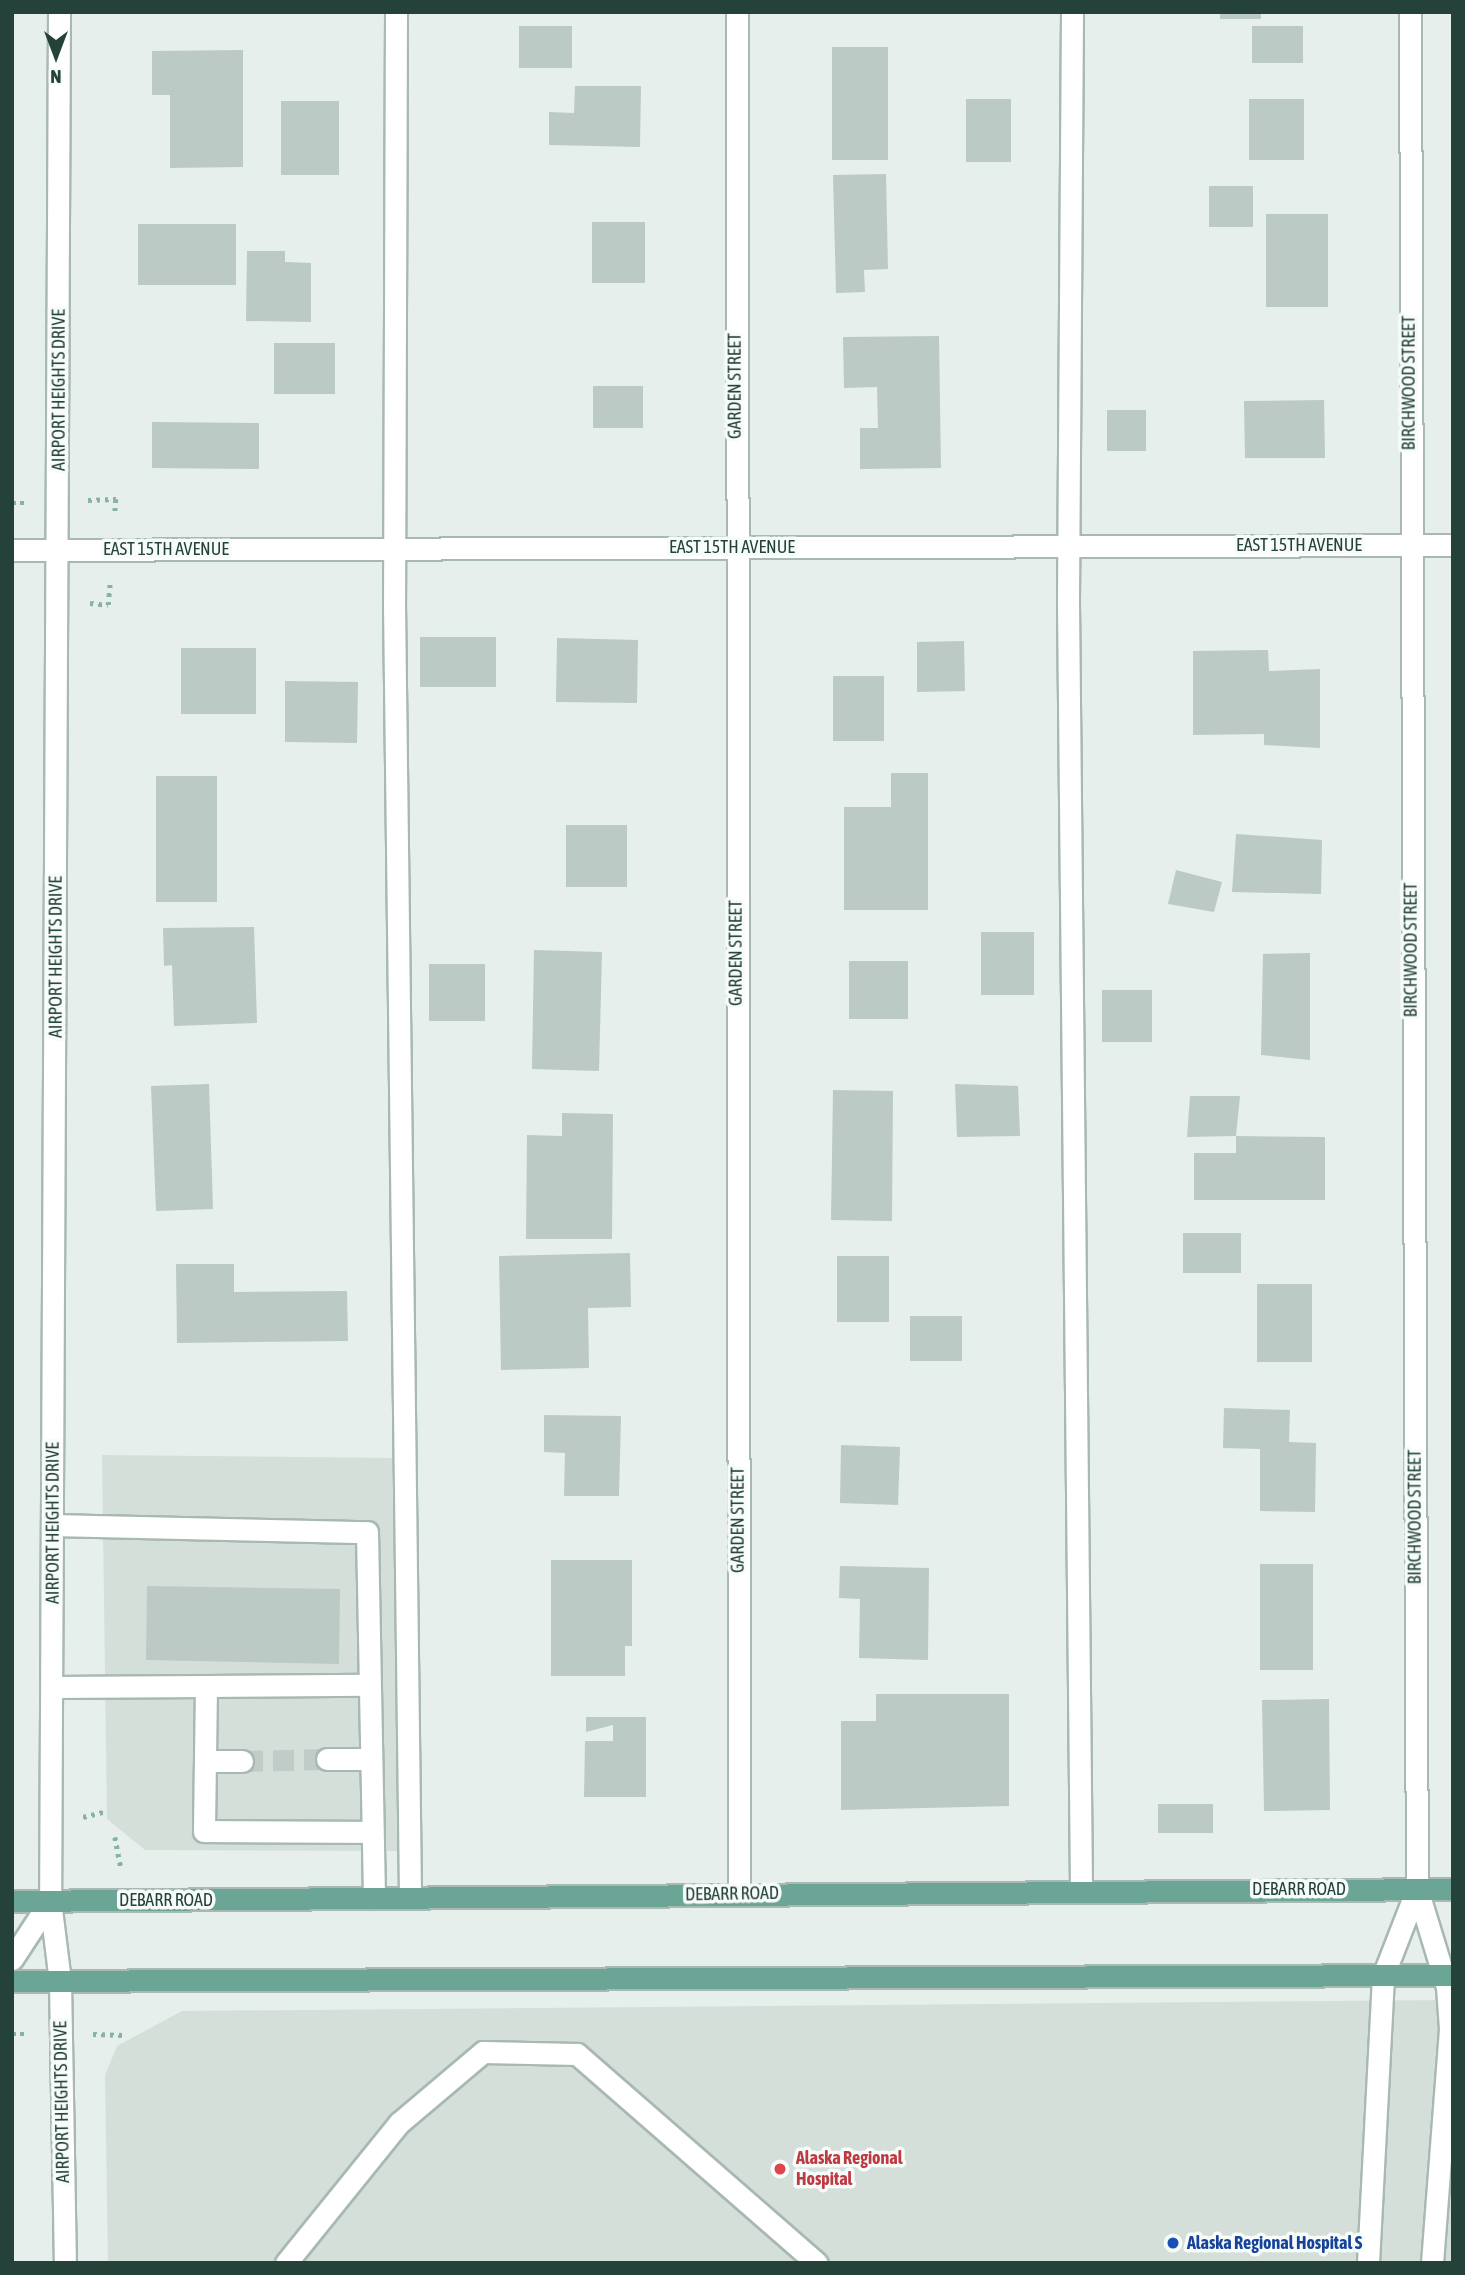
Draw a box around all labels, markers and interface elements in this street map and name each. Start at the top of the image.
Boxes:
north arrow [21,21,91,91]
text: N [50,66,62,88]
street label: AIRPORT HEIGHTS DRIVE [48,309,70,471]
street label: BIRCHWOOD STREET [1398,316,1420,450]
street label: GARDEN STREET [724,333,746,439]
street label: EAST 15TH AVENUE [1236,534,1362,556]
street label: EAST 15TH AVENUE [669,536,795,558]
street label: EAST 15TH AVENUE [103,538,229,560]
street label: AIRPORT HEIGHTS DRIVE [45,876,67,1038]
street label: BIRCHWOOD STREET [1400,883,1422,1017]
street label: GARDEN STREET [725,900,747,1006]
street label: AIRPORT HEIGHTS DRIVE [42,1442,64,1604]
street label: BIRCHWOOD STREET [1404,1450,1426,1584]
street label: GARDEN STREET [727,1467,749,1573]
street label: DEBARR ROAD [1252,1878,1346,1900]
street label: DEBARR ROAD [685,1882,779,1906]
street label: DEBARR ROAD [119,1889,213,1911]
street label: AIRPORT HEIGHTS DRIVE [50,2021,74,2183]
place label: Alaska Regional Hospital [796,2148,902,2190]
marker: Alaska Regional Hospital [770,2159,790,2179]
place label: Alaska Regional Hospital S [1187,2232,1362,2254]
marker: Alaska Regional Hospital S [1165,2235,1181,2251]

